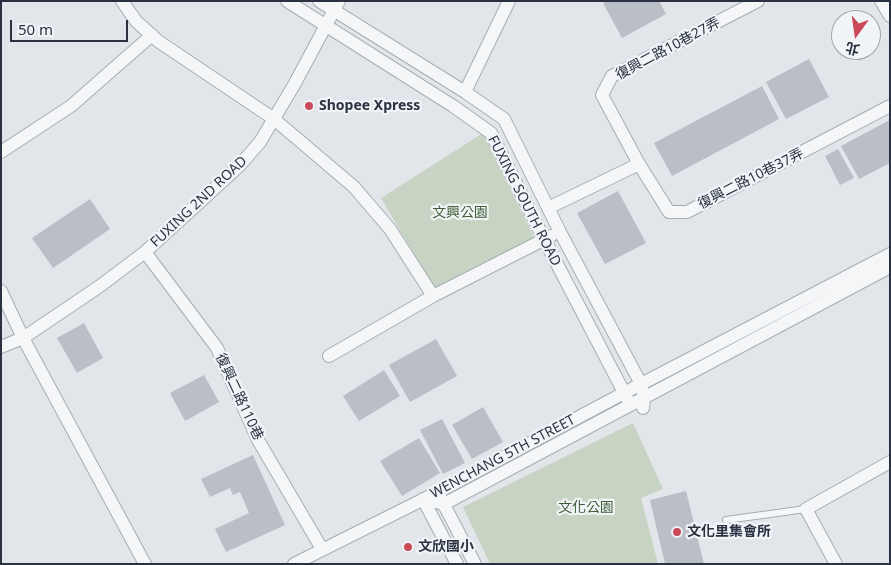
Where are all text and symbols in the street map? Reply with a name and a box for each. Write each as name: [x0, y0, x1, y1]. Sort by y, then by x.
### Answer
scale bar: [12, 10, 130, 42]
north arrow: [831, 10, 881, 60]
street label: 復興二路10巷27弄: [613, 14, 723, 84]
text: 50 m: [18, 19, 53, 39]
text: 北: [843, 38, 862, 60]
place label: Shopee Xpress: [319, 98, 420, 114]
marker: Shopee Xpress: [303, 100, 315, 112]
street label: FUXING SOUTH ROAD: [484, 133, 564, 269]
street label: 復興二路10巷37弄: [695, 145, 807, 213]
street label: FUXING 2ND ROAD: [147, 153, 251, 251]
park label: 文興公園: [432, 205, 488, 221]
street label: 復興二路110巷: [212, 351, 266, 443]
street label: WENCHANG 5TH STREET: [428, 412, 578, 502]
park label: 文化公園: [558, 500, 614, 516]
place label: 文化里集會所: [687, 524, 771, 540]
marker: 文化里集會所: [671, 526, 683, 538]
place label: 文欣國小: [418, 539, 474, 555]
marker: 文欣國小: [402, 541, 414, 553]

